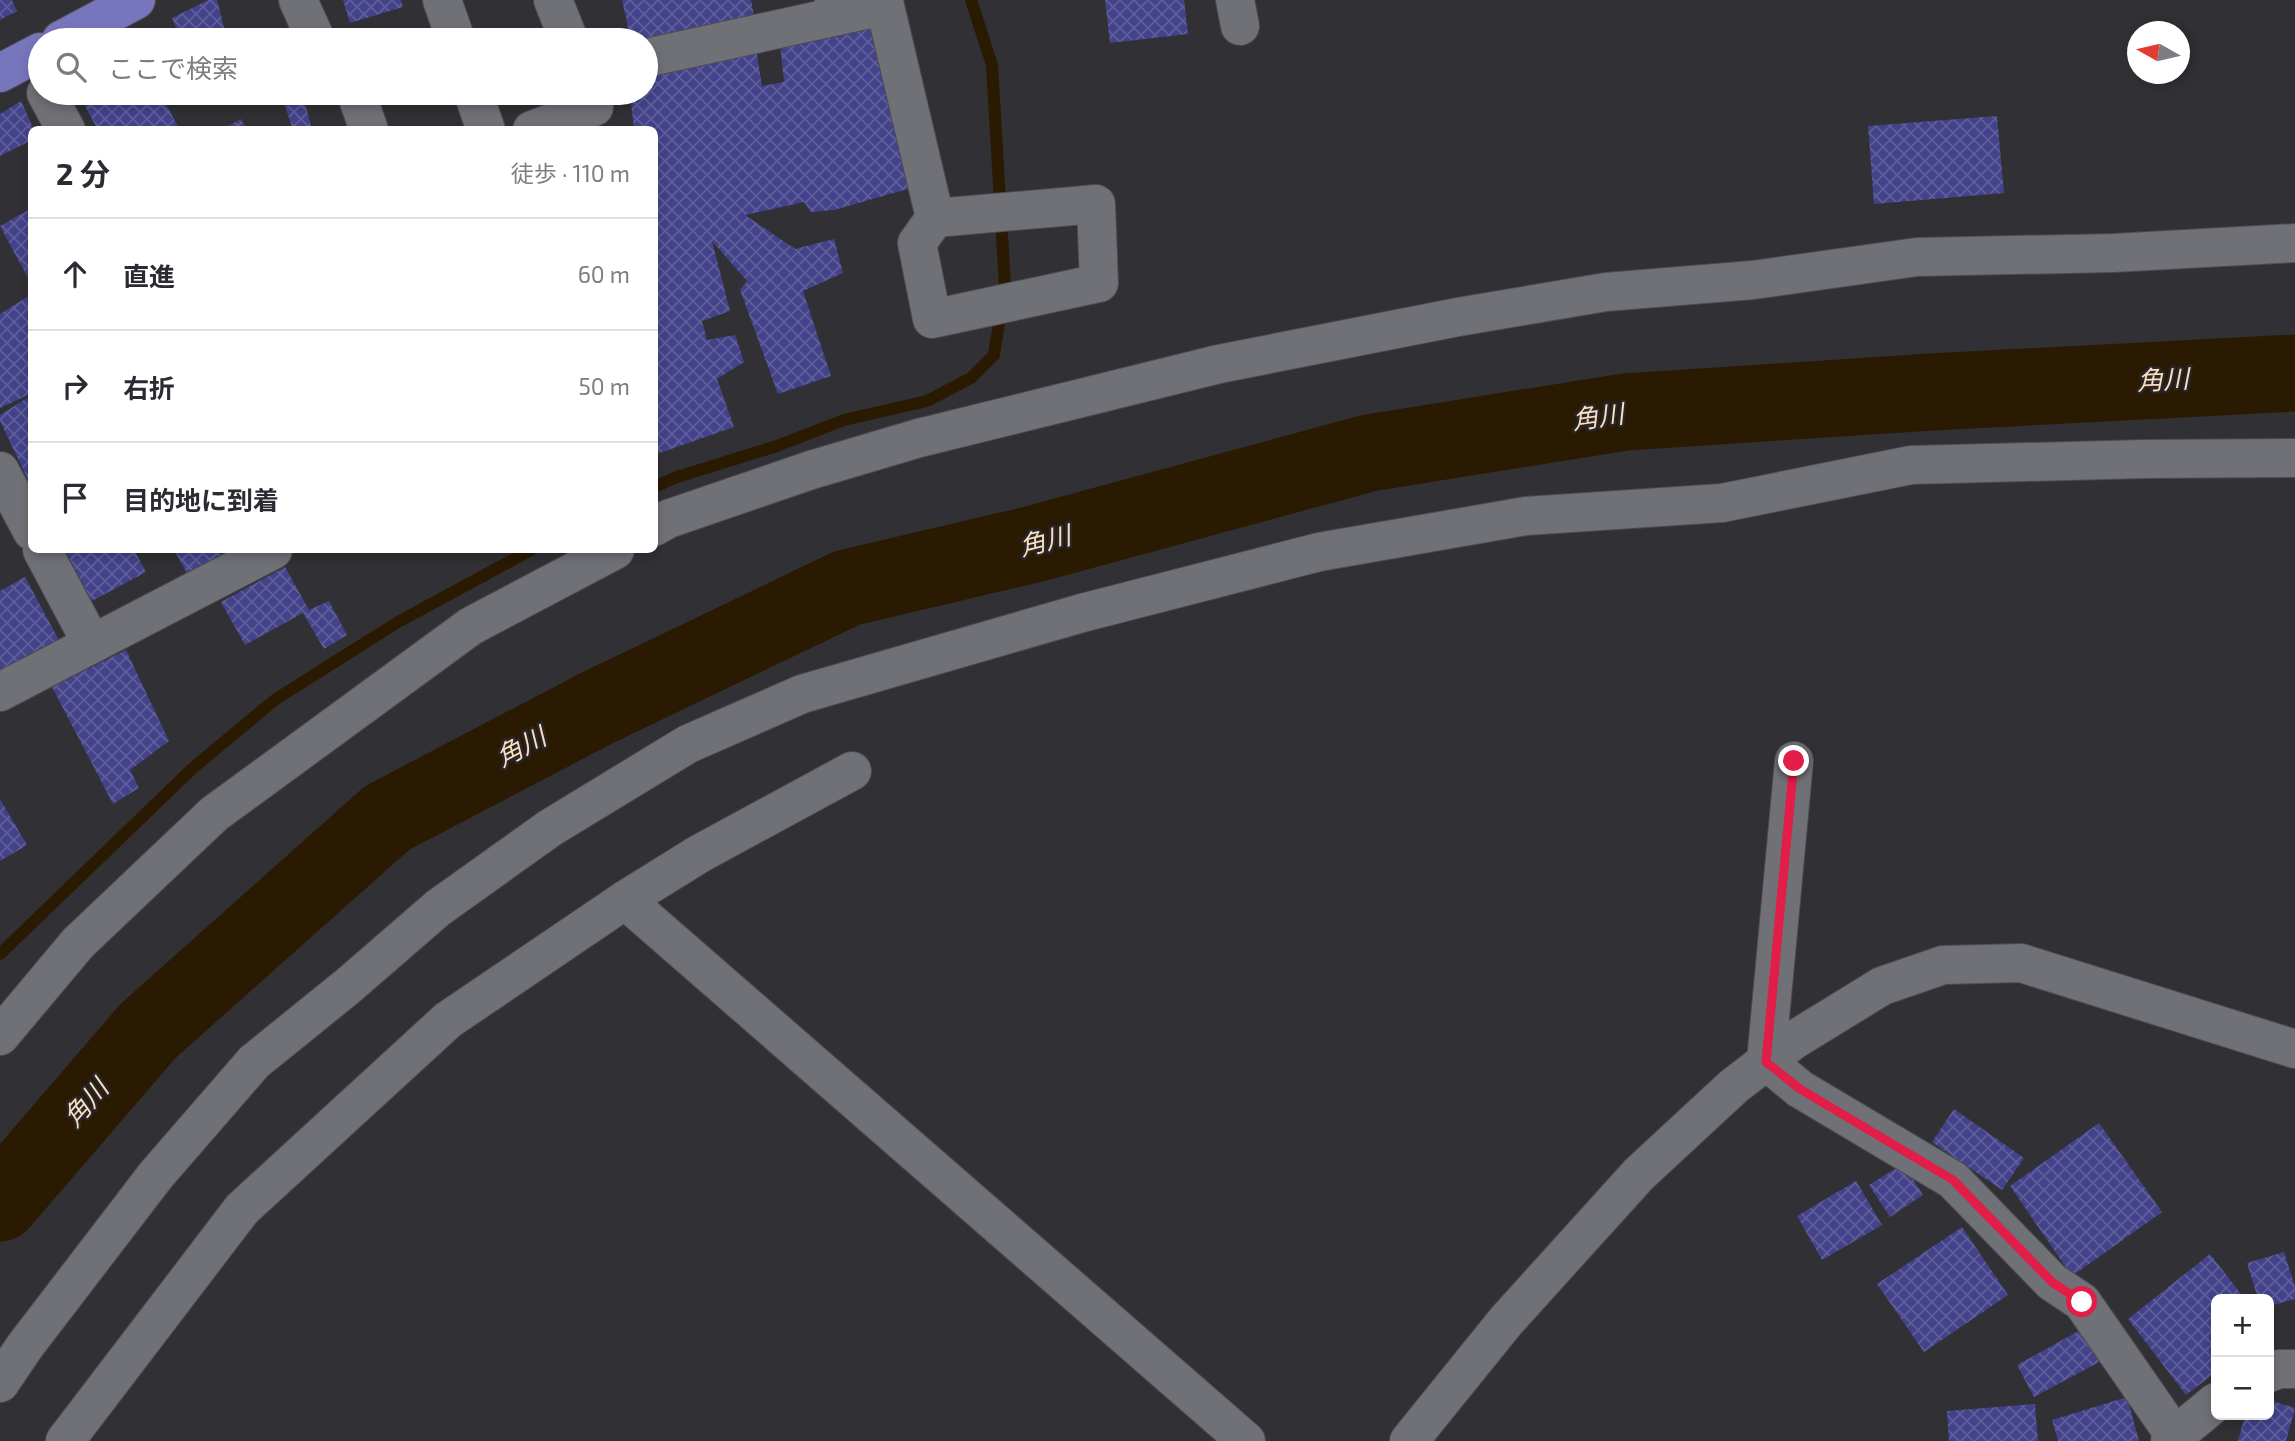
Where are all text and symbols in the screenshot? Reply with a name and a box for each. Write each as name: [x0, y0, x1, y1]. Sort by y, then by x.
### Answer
north arrow: [2127, 21, 2190, 84]
search box: [28, 28, 658, 105]
icon: search: [52, 48, 90, 86]
text: ここで検索: [108, 52, 238, 83]
text: 2 分: [56, 155, 110, 191]
text: 徒歩 · 110 m: [511, 159, 630, 187]
icon: ahead: [56, 255, 94, 293]
text: 直進: [123, 260, 175, 291]
text: 60 m: [578, 260, 630, 288]
water label: 角川: [2136, 362, 2193, 395]
icon: right: [56, 367, 94, 405]
text: 右折: [123, 372, 175, 403]
text: 50 m: [579, 372, 630, 400]
water label: 角川: [1570, 396, 1629, 434]
icon: arrive: [56, 479, 94, 517]
text: 目的地に到着: [123, 484, 279, 515]
water label: 角川: [1016, 517, 1077, 561]
water label: 角川: [490, 718, 553, 772]
route end: [1778, 745, 1809, 776]
water label: 角川: [56, 1070, 116, 1132]
route start: [2066, 1286, 2097, 1317]
map controls: [2211, 1294, 2274, 1420]
button: +: [2211, 1294, 2274, 1357]
button: −: [2211, 1357, 2274, 1420]

